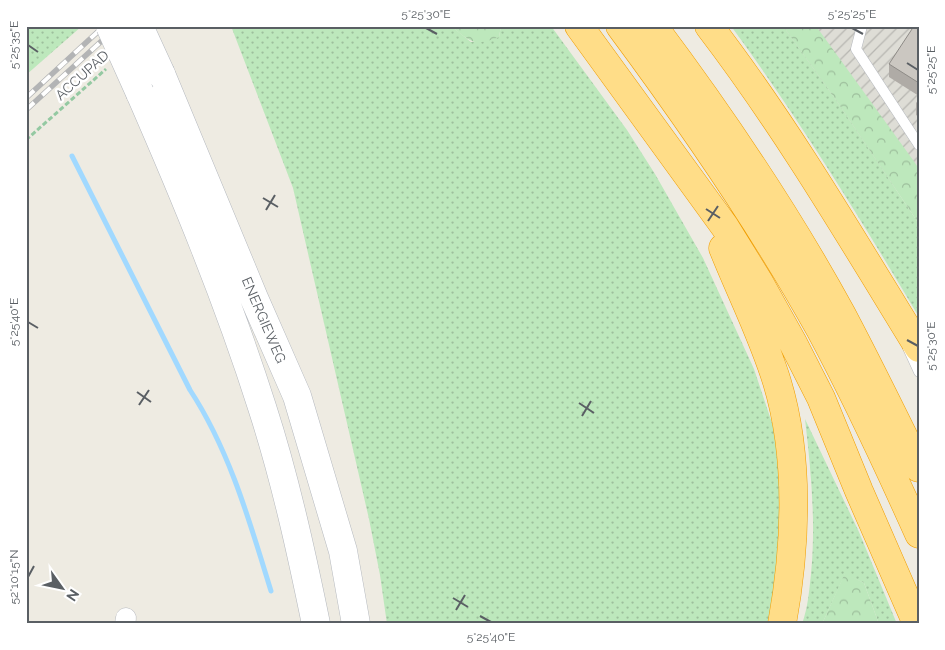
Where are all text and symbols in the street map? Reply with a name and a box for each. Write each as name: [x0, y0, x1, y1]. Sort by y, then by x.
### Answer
text: 5°25'30"E: [401, 7, 451, 21]
text: 5°25'25"E: [828, 7, 876, 21]
text: 5°25'35"E: [7, 21, 21, 69]
text: 5°25'25"E: [924, 46, 938, 94]
street label: ACCUPAD: [52, 47, 112, 103]
street label: ENERGIEWEG: [239, 275, 289, 365]
text: 5°25'40"E: [7, 298, 21, 346]
text: 5°25'30"E: [924, 321, 938, 371]
text: 52°10'15"N: [7, 549, 21, 605]
north arrow: [38, 562, 88, 612]
text: N: [63, 586, 83, 604]
text: 5°25'40"E: [467, 630, 515, 644]

